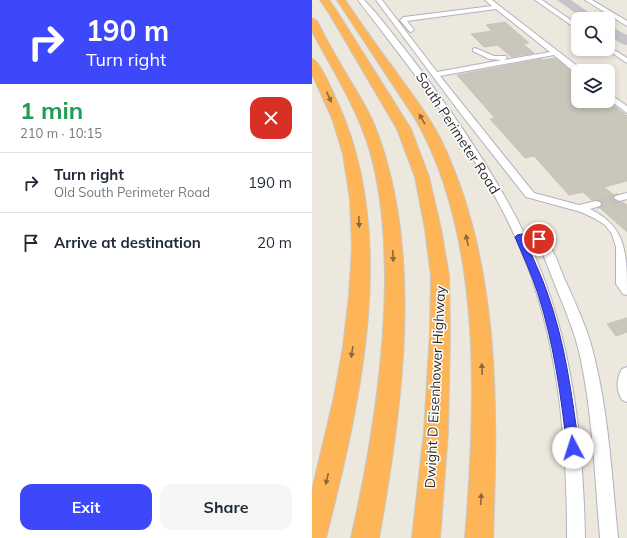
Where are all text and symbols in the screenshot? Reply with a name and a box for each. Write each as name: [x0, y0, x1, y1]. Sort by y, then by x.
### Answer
map controls: [571, 12, 615, 108]
button: search: [571, 12, 615, 56]
text: 190 m: [86, 13, 169, 48]
icon: right: [20, 16, 72, 68]
text: Turn right: [86, 48, 166, 71]
button: layers: [571, 64, 615, 108]
street label: South Perimeter Road: [412, 69, 504, 197]
one-way arrow: [326, 91, 332, 103]
text: 1 min: [20, 95, 83, 125]
button: close: [250, 97, 292, 139]
one-way arrow: [419, 113, 426, 125]
text: 210 m · 10:15: [20, 125, 102, 141]
text: Turn right: [54, 165, 124, 184]
icon: right: [20, 172, 42, 194]
text: 190 m: [248, 173, 292, 192]
text: Old South Perimeter Road: [54, 184, 210, 200]
one-way arrow: [356, 216, 362, 229]
pin: [522, 222, 556, 256]
icon: arrive: [528, 228, 550, 250]
icon: arrive: [20, 232, 42, 254]
text: Arrive at destination: [54, 233, 201, 252]
text: 20 m: [257, 233, 292, 252]
one-way arrow: [463, 234, 469, 246]
one-way arrow: [390, 250, 397, 262]
street label: Dwight D Eisenhower Highway: [421, 285, 449, 489]
one-way arrow: [349, 346, 355, 358]
one-way arrow: [479, 362, 485, 375]
position arrow: [552, 427, 594, 469]
one-way arrow: [323, 473, 329, 486]
button: Exit: [20, 484, 152, 530]
button: Share: [160, 484, 292, 530]
one-way arrow: [478, 492, 484, 505]

